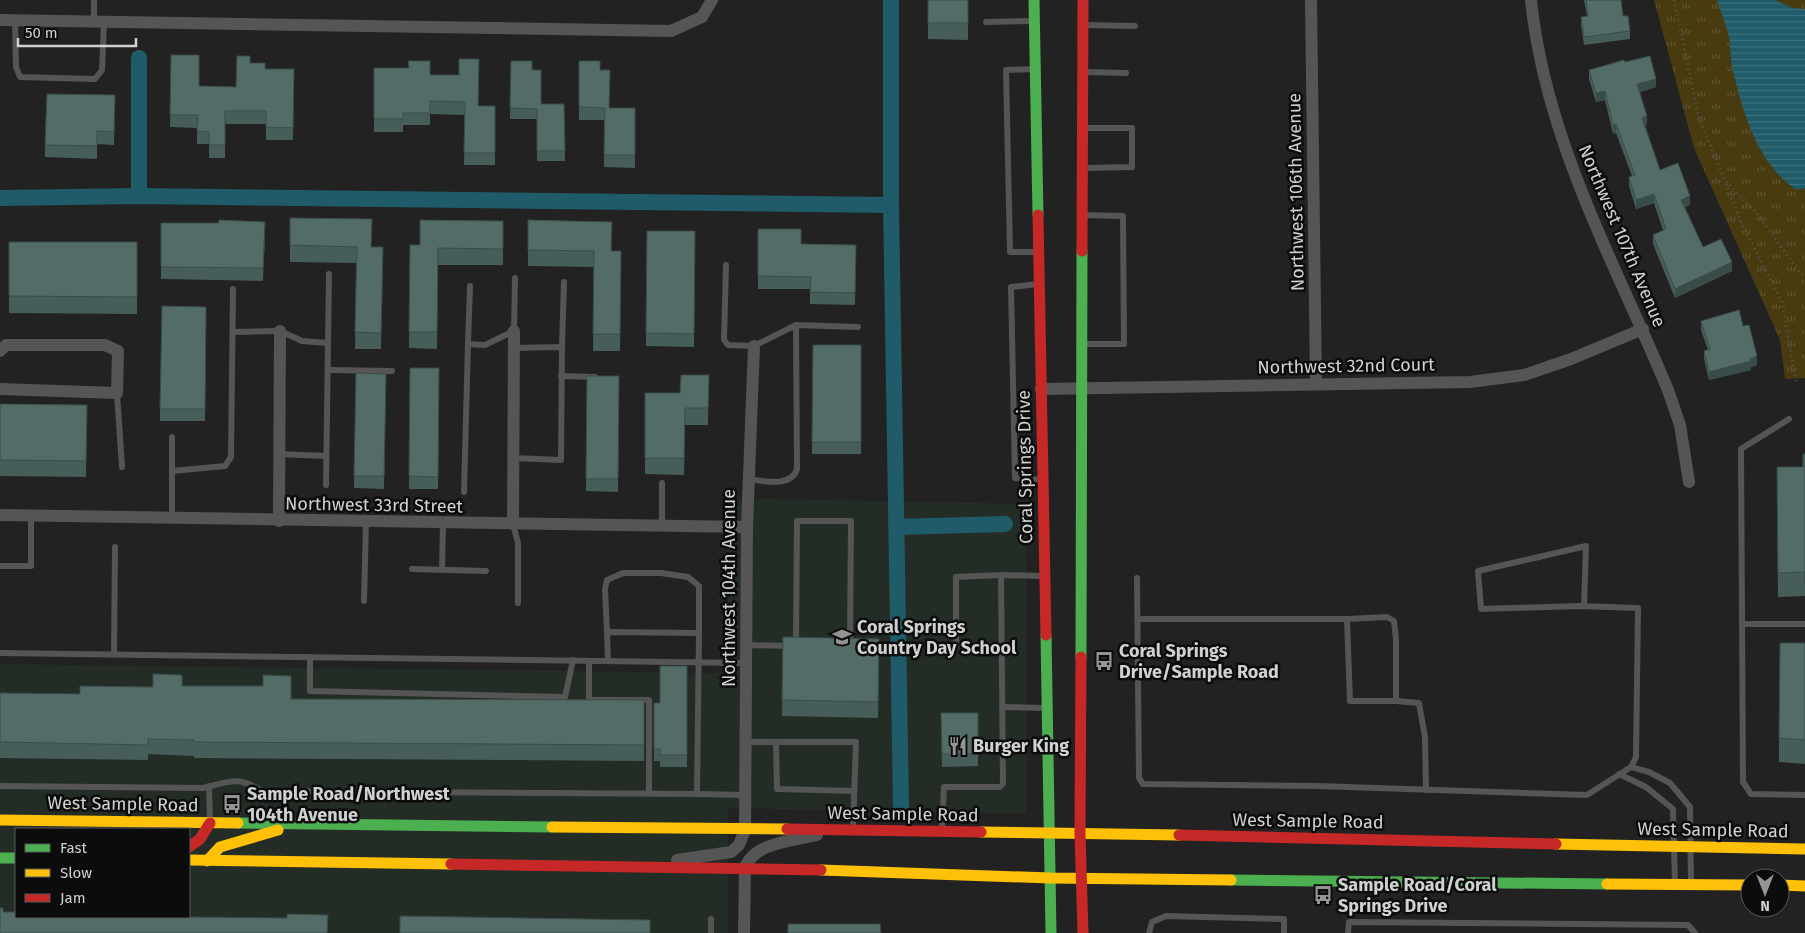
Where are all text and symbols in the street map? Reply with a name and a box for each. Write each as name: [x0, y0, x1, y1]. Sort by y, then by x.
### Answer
scale bar: [18, 15, 135, 47]
text: 50 m: [25, 24, 58, 42]
street label: Northwest 106th Avenue: [1283, 93, 1309, 291]
street label: Northwest 107th Avenue: [1574, 141, 1670, 331]
street label: Northwest 32nd Court: [1257, 353, 1435, 379]
street label: Coral Springs Drive: [1013, 390, 1037, 544]
street label: Northwest 104th Avenue: [718, 489, 740, 687]
street label: Northwest 33rd Street: [285, 492, 464, 518]
place label: Coral Springs Country Day School: [857, 616, 1017, 659]
school or university icon: Coral Springs Country Day School: [831, 626, 853, 648]
place label: Coral Springs Drive/Sample Road: [1119, 640, 1279, 683]
bus stop icon: Coral Springs Drive/Sample Road: [1093, 650, 1115, 672]
restaurant icon: Burger King: [947, 735, 969, 757]
place label: Burger King: [973, 735, 1069, 757]
place label: Sample Road/Northwest 104th Avenue: [247, 783, 451, 826]
street label: West Sample Road: [47, 792, 199, 816]
bus stop icon: Sample Road/Northwest 104th Avenue: [221, 793, 243, 815]
street label: West Sample Road: [827, 802, 979, 826]
street label: West Sample Road: [1232, 809, 1384, 833]
street label: West Sample Road: [1637, 818, 1789, 842]
legend: [15, 828, 190, 918]
text: Fast: [60, 839, 87, 857]
text: Slow: [60, 864, 92, 882]
north arrow: [1740, 868, 1790, 918]
place label: Sample Road/Coral Springs Drive: [1338, 874, 1497, 917]
bus stop icon: Sample Road/Coral Springs Drive: [1312, 884, 1334, 906]
text: Jam: [60, 889, 86, 907]
text: N: [1760, 897, 1770, 914]

